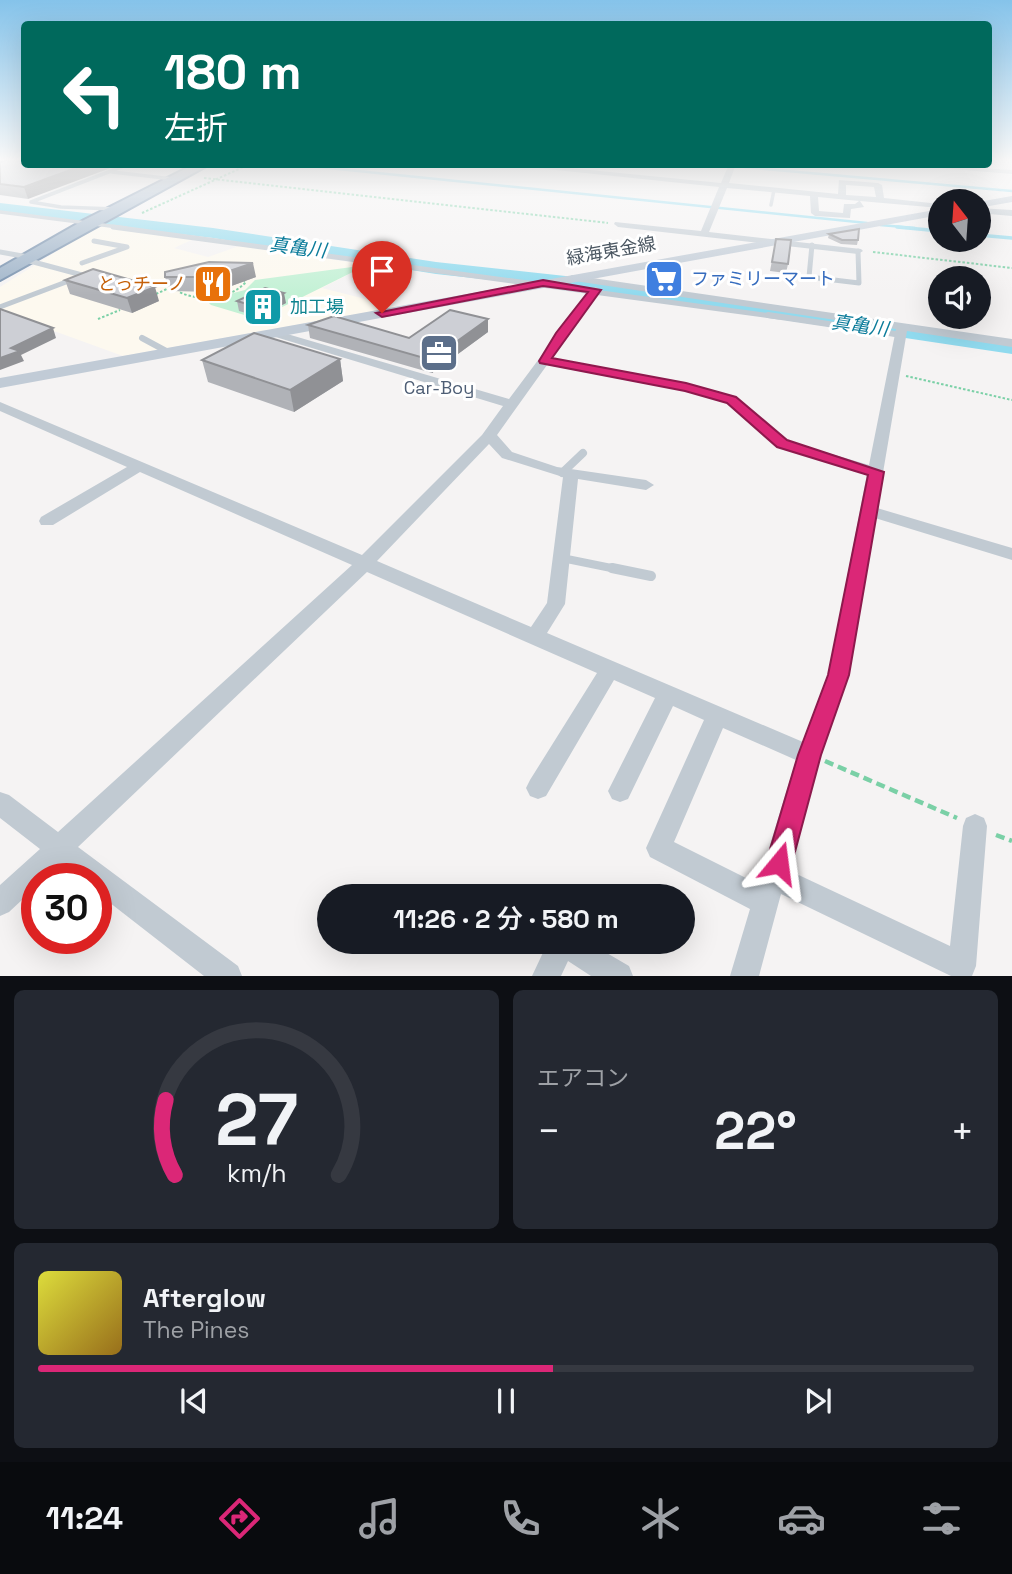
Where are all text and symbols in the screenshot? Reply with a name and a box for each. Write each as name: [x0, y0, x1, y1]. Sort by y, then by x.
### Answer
text: 180 m: [164, 41, 302, 103]
icon: left: [49, 49, 140, 140]
text: 左折: [164, 108, 228, 148]
north arrow: [928, 189, 990, 252]
map controls: [928, 189, 991, 329]
street label: 緑海東金線: [565, 231, 657, 270]
water label: 真亀川: [268, 232, 330, 264]
pin: [352, 241, 412, 313]
icon: arrive: [363, 252, 401, 290]
supermarket icon: ファミリーマート: [643, 258, 685, 300]
restaurant icon: とっチーノ: [192, 263, 234, 305]
button: sound: [928, 266, 991, 329]
place label: ファミリーマート: [691, 267, 835, 290]
place label: とっチーノ: [98, 272, 186, 295]
building icon: 加工場: [242, 286, 284, 328]
place label: 加工場: [290, 295, 344, 318]
water label: 真亀川: [830, 309, 892, 342]
office icon: Car-Boy: [418, 332, 460, 374]
place label: Car-Boy: [404, 376, 474, 399]
position arrow: [742, 826, 816, 900]
speed limit sign: 30: [21, 863, 112, 954]
text: 11:26 · 2 分 · 580 m: [393, 902, 619, 936]
text: エアコン: [537, 1063, 629, 1093]
text: 27: [215, 1074, 298, 1167]
text: 22°: [714, 1098, 797, 1164]
text: −: [537, 1107, 561, 1155]
text: +: [950, 1107, 974, 1155]
text: km/h: [227, 1157, 286, 1189]
text: Afterglow: [143, 1281, 266, 1315]
text: The Pines: [143, 1315, 249, 1345]
icon: previous: [175, 1382, 213, 1420]
icon: pause: [487, 1382, 525, 1420]
icon: next: [799, 1382, 837, 1420]
icon: directions: [215, 1494, 264, 1543]
icon: music: [355, 1494, 404, 1543]
icon: phone: [496, 1494, 545, 1543]
icon: climate: [636, 1494, 685, 1543]
icon: car: [777, 1494, 826, 1543]
icon: filters: [917, 1494, 966, 1543]
text: 11:24: [46, 1498, 123, 1538]

